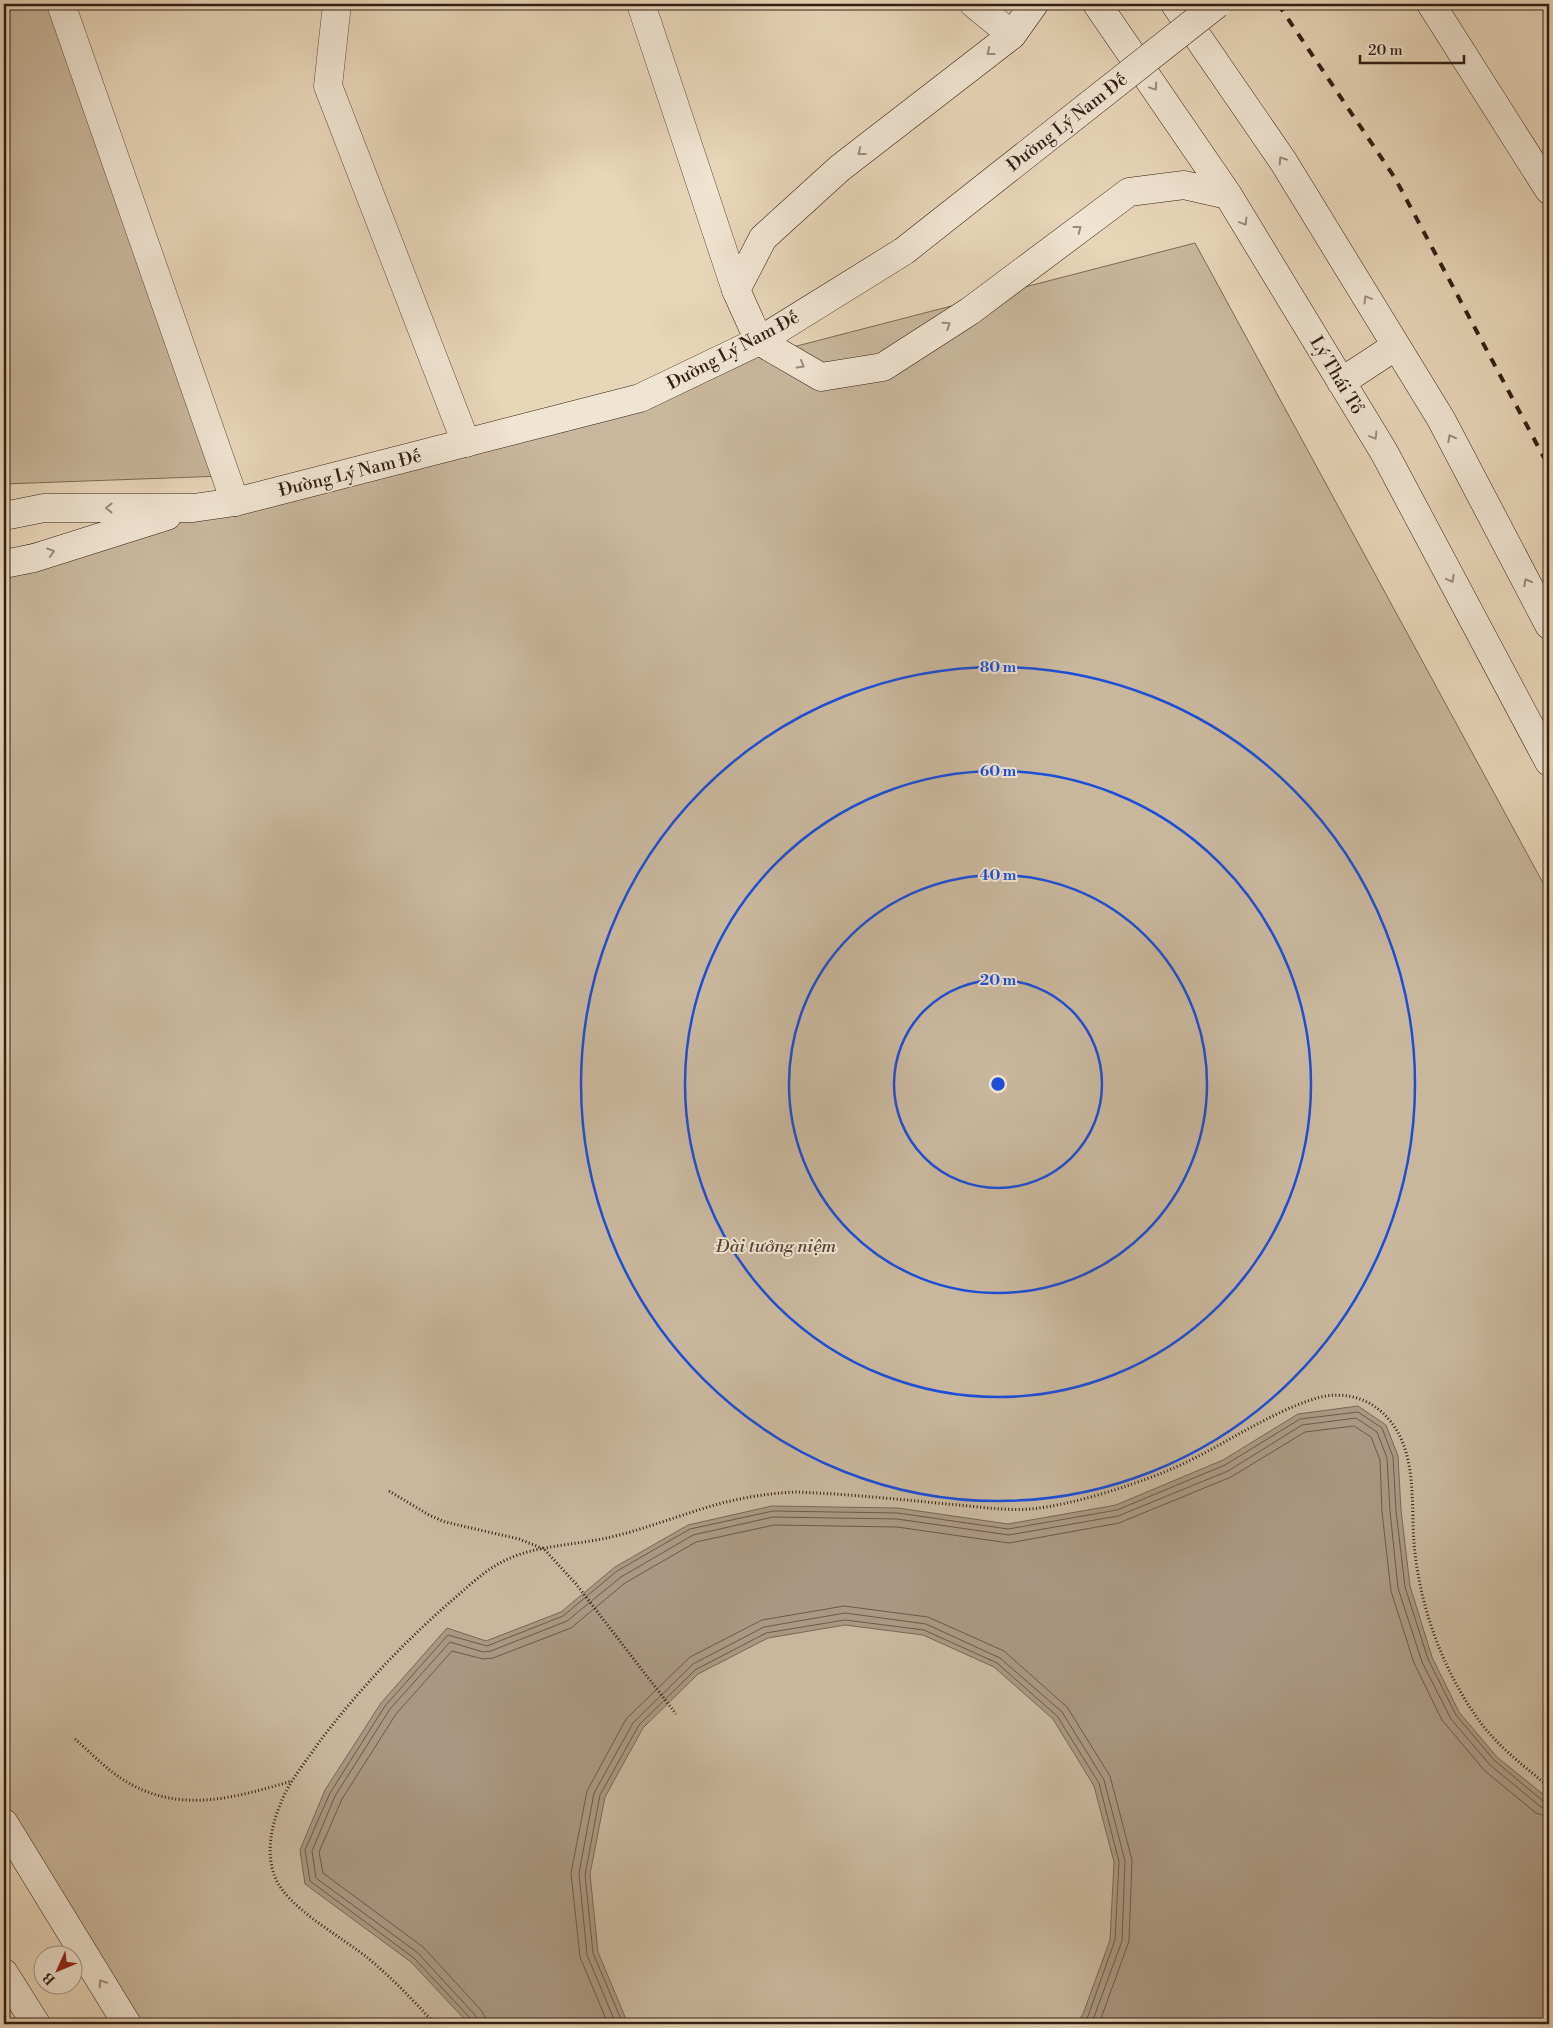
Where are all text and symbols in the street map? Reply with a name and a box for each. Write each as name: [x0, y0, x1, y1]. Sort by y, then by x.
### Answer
scale bar: [1360, 32, 1464, 64]
text: 20 m: [1368, 41, 1403, 60]
one-way arrow: [986, 46, 996, 55]
street label: Đường Lý Nam Đế: [1002, 68, 1132, 177]
one-way arrow: [1148, 81, 1157, 91]
one-way arrow: [858, 146, 867, 154]
one-way arrow: [1279, 157, 1289, 166]
one-way arrow: [1238, 217, 1248, 226]
one-way arrow: [1072, 227, 1081, 235]
one-way arrow: [1364, 295, 1374, 304]
street label: Đường Lý Nam Đế: [663, 306, 803, 395]
one-way arrow: [942, 322, 951, 332]
street label: Lý Thái Tổ: [1304, 332, 1369, 418]
one-way arrow: [796, 359, 805, 369]
one-way arrow: [1368, 430, 1377, 439]
one-way arrow: [1447, 434, 1457, 443]
street label: Đường Lý Nam Đế: [276, 445, 424, 502]
one-way arrow: [105, 503, 112, 513]
one-way arrow: [46, 548, 55, 558]
one-way arrow: [1445, 574, 1455, 583]
one-way arrow: [1523, 578, 1533, 587]
text: 80 m: [980, 658, 1017, 677]
text: 60 m: [980, 762, 1017, 781]
text: 40 m: [979, 866, 1017, 885]
text: 20 m: [980, 971, 1017, 990]
centre of rings: [989, 1075, 1007, 1093]
park label: Đài tưởng niệm: [715, 1235, 837, 1258]
north arrow: [32, 1946, 82, 1996]
text: B: [39, 1968, 59, 1988]
one-way arrow: [99, 1979, 108, 1988]

